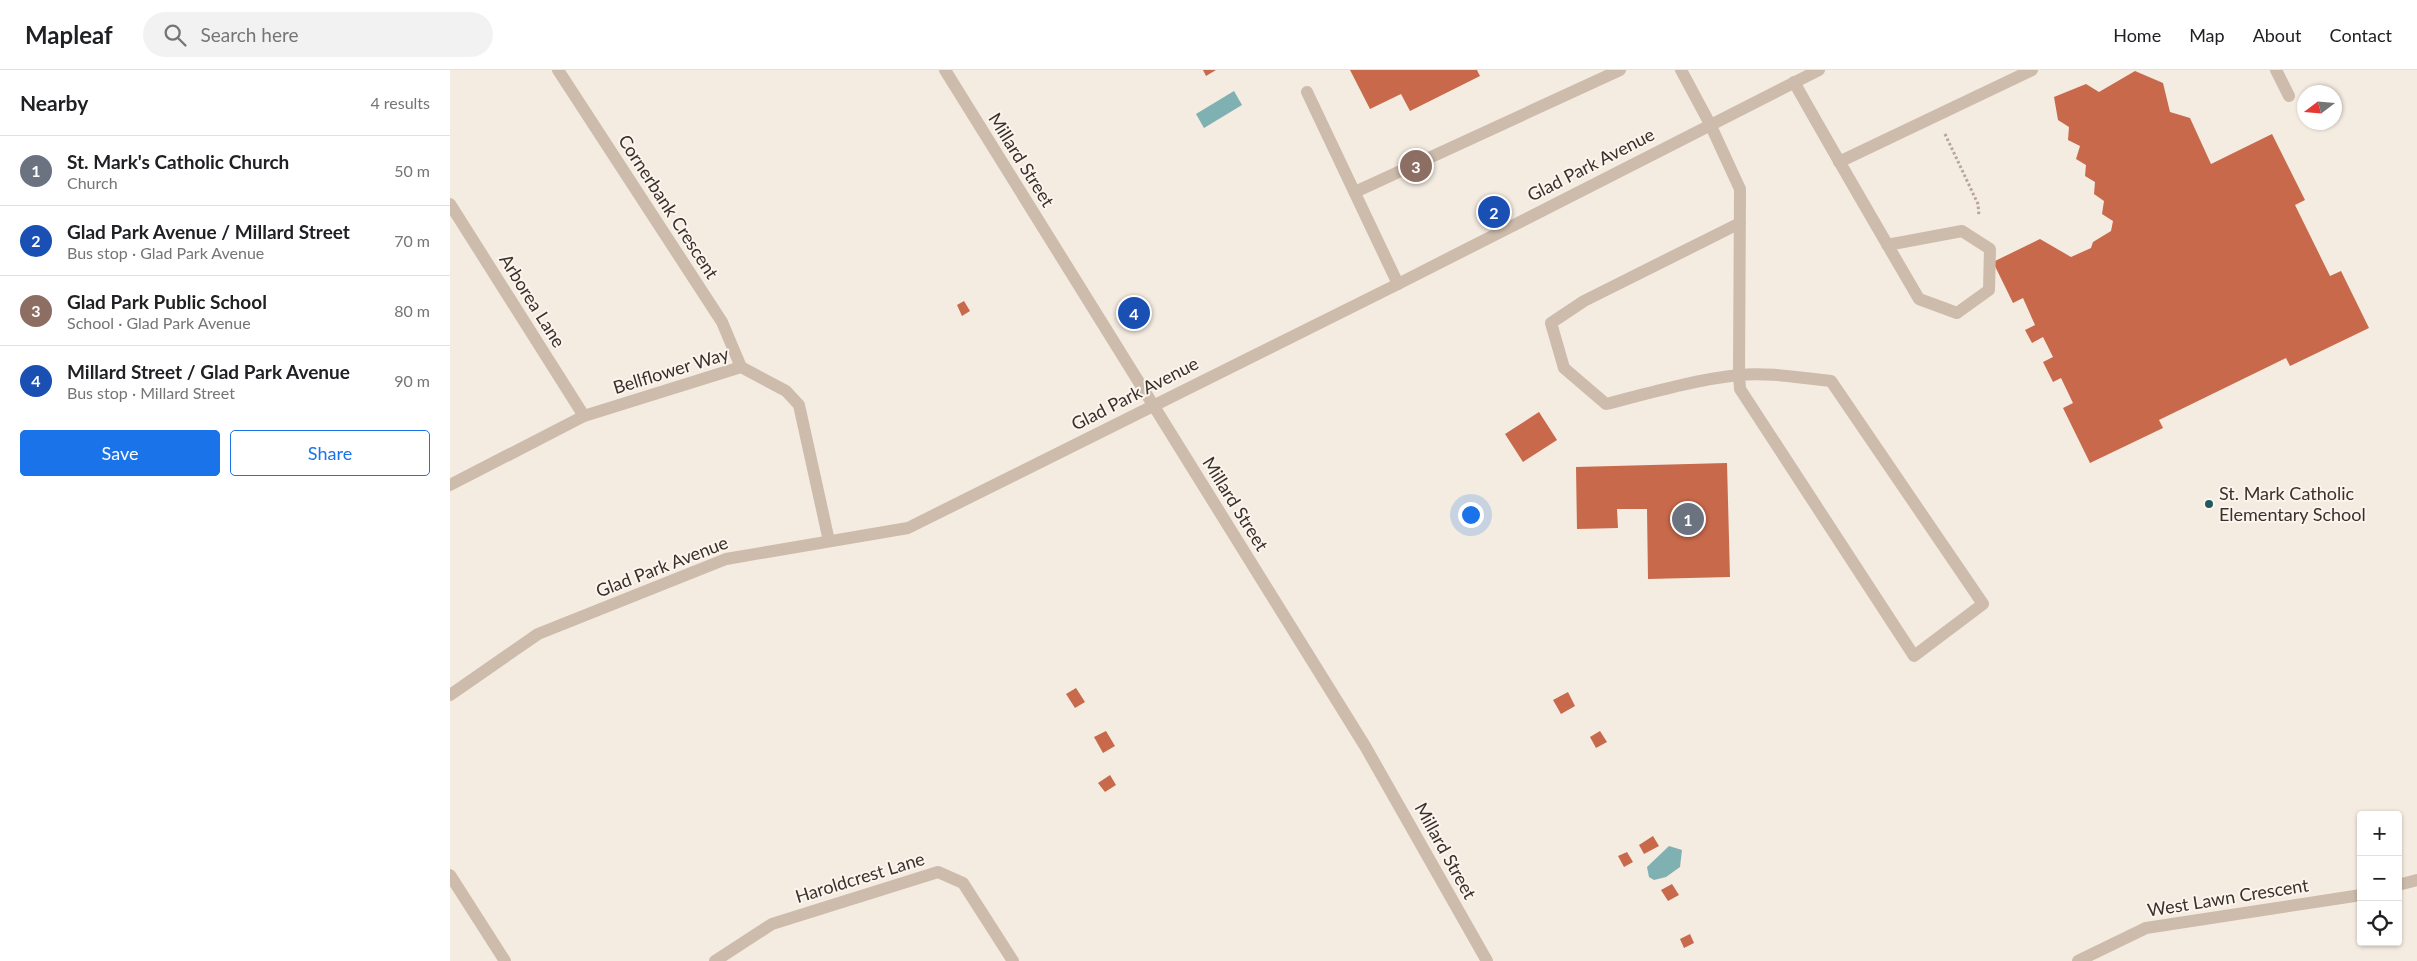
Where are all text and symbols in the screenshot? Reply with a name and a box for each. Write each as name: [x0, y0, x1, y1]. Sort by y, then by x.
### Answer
search box: [143, 12, 493, 57]
text: Mapleaf: [25, 20, 113, 49]
icon: search: [161, 21, 189, 49]
text: Search here: [201, 23, 299, 46]
text: Home: [2113, 24, 2161, 46]
text: Map: [2189, 24, 2225, 46]
text: About: [2253, 24, 2302, 46]
text: Contact: [2330, 24, 2392, 46]
north arrow: [2297, 85, 2342, 130]
text: Nearby: [20, 90, 88, 115]
text: 4 results: [370, 93, 430, 112]
street label: Millard Street: [984, 108, 1060, 211]
street label: Glad Park Avenue: [1523, 123, 1658, 206]
street label: Cornerbank Crescent: [614, 130, 724, 283]
pin: 3: [1400, 147, 1432, 185]
text: St. Mark's Catholic Church: [67, 150, 289, 173]
text: 1: [31, 161, 41, 180]
text: 50 m: [394, 161, 430, 180]
text: Church: [67, 173, 118, 192]
pin: 2: [1478, 193, 1510, 231]
text: Glad Park Avenue / Millard Street: [67, 220, 350, 243]
text: 2: [31, 231, 41, 250]
text: 70 m: [394, 231, 430, 250]
text: Bus stop · Glad Park Avenue: [67, 243, 264, 262]
street label: Arborea Lane: [495, 250, 570, 351]
text: Glad Park Public School: [67, 290, 267, 313]
pin: 4: [1118, 294, 1150, 332]
text: 3: [31, 301, 41, 320]
text: 80 m: [394, 301, 430, 320]
text: School · Glad Park Avenue: [67, 313, 251, 332]
street label: Bellflower Way: [610, 342, 732, 398]
street label: Glad Park Avenue: [1067, 352, 1202, 435]
text: Millard Street / Glad Park Avenue: [67, 360, 350, 383]
text: 4: [31, 371, 41, 390]
text: 90 m: [394, 371, 430, 390]
text: Bus stop · Millard Street: [67, 383, 235, 402]
button: Save: [20, 430, 220, 476]
button: Share: [230, 430, 430, 476]
street label: Millard Street: [1198, 452, 1274, 555]
place label: St. Mark Catholic Elementary School: [2219, 482, 2366, 525]
marker: St. Mark Catholic Elementary School: [2203, 498, 2215, 510]
pin: 1: [1672, 500, 1704, 538]
your location: [1458, 502, 1484, 528]
street label: Glad Park Avenue: [592, 531, 731, 601]
street label: Millard Street: [1410, 799, 1482, 903]
map controls: [2357, 811, 2402, 946]
button: +: [2357, 811, 2402, 856]
street label: Haroldcrest Lane: [792, 847, 927, 907]
button: −: [2357, 856, 2402, 901]
street label: West Lawn Crescent: [2146, 873, 2310, 921]
button: locate: [2357, 901, 2402, 946]

